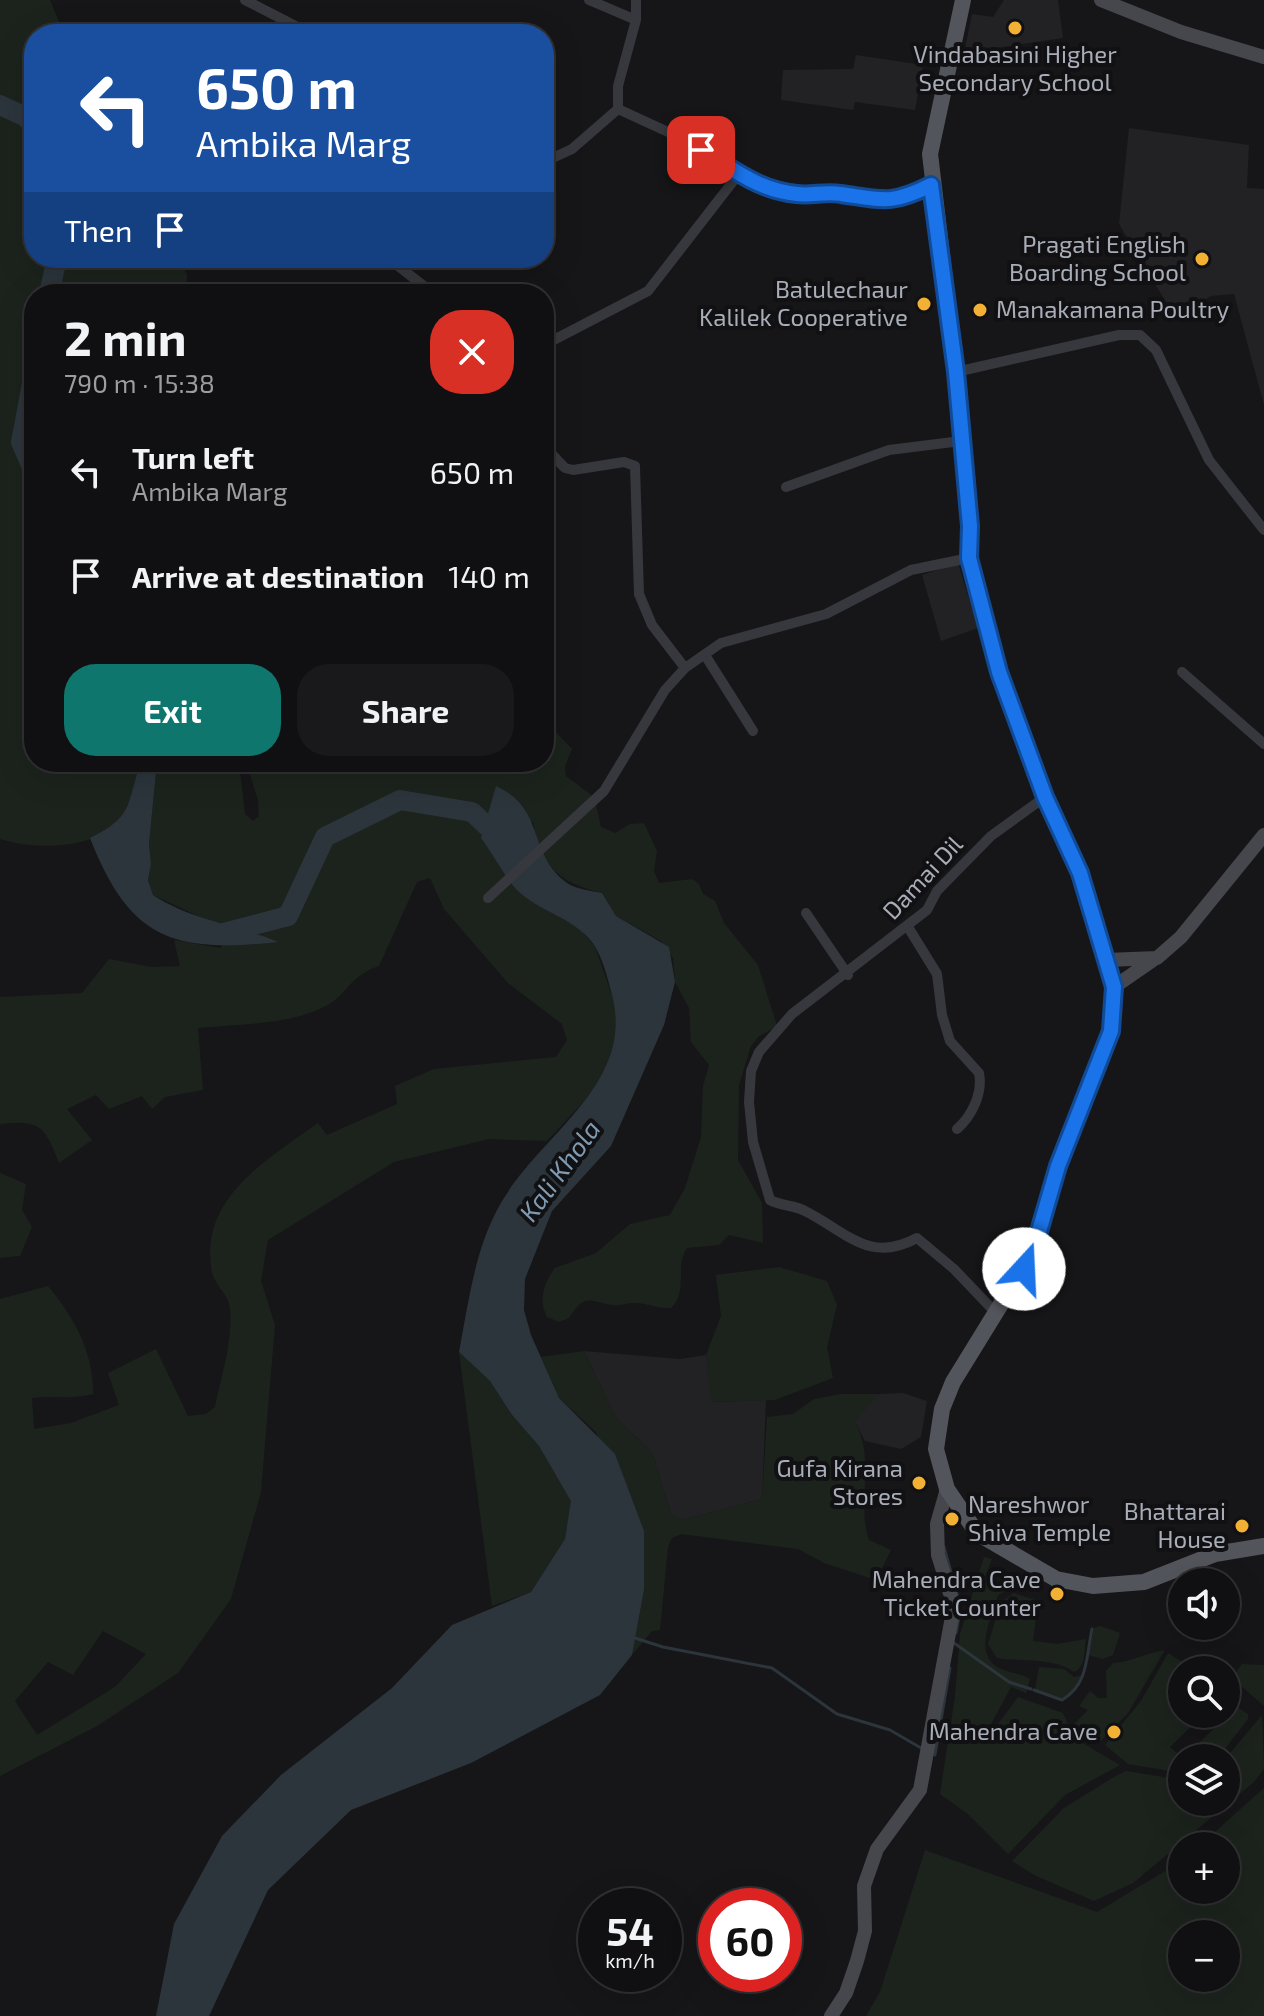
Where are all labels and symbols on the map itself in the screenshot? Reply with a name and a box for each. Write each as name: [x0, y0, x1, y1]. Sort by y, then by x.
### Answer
marker: Vindabasini Higher Secondary School: [1006, 19, 1024, 37]
place label: Vindabasini Higher Secondary School: [913, 39, 1117, 96]
pin: [667, 116, 735, 184]
place label: Pragati English Boarding School: [1009, 229, 1186, 286]
marker: Pragati English Boarding School: [1193, 250, 1211, 268]
place label: Batulechaur Kalilek Cooperative: [699, 274, 908, 331]
place label: Manakamana Poultry: [996, 294, 1229, 323]
marker: Batulechaur Kalilek Cooperative: [915, 295, 933, 313]
marker: Manakamana Poultry: [971, 301, 989, 319]
street label: Damai Dil: [876, 829, 968, 925]
water label: Kali Khola: [512, 1114, 606, 1227]
position arrow: [982, 1227, 1066, 1311]
place label: Gufa Kirana Stores: [777, 1453, 903, 1510]
marker: Gufa Kirana Stores: [910, 1474, 928, 1492]
place label: Nareshwor Shiva Temple: [968, 1489, 1111, 1546]
place label: Bhattarai House: [1124, 1496, 1226, 1553]
marker: Nareshwor Shiva Temple: [943, 1510, 961, 1528]
marker: Bhattarai House: [1233, 1517, 1251, 1535]
place label: Mahendra Cave Ticket Counter: [872, 1564, 1041, 1621]
marker: Mahendra Cave Ticket Counter: [1048, 1585, 1066, 1603]
place label: Mahendra Cave: [929, 1716, 1098, 1745]
marker: Mahendra Cave: [1105, 1723, 1123, 1741]
speed limit sign: 60: [698, 1888, 802, 1992]

